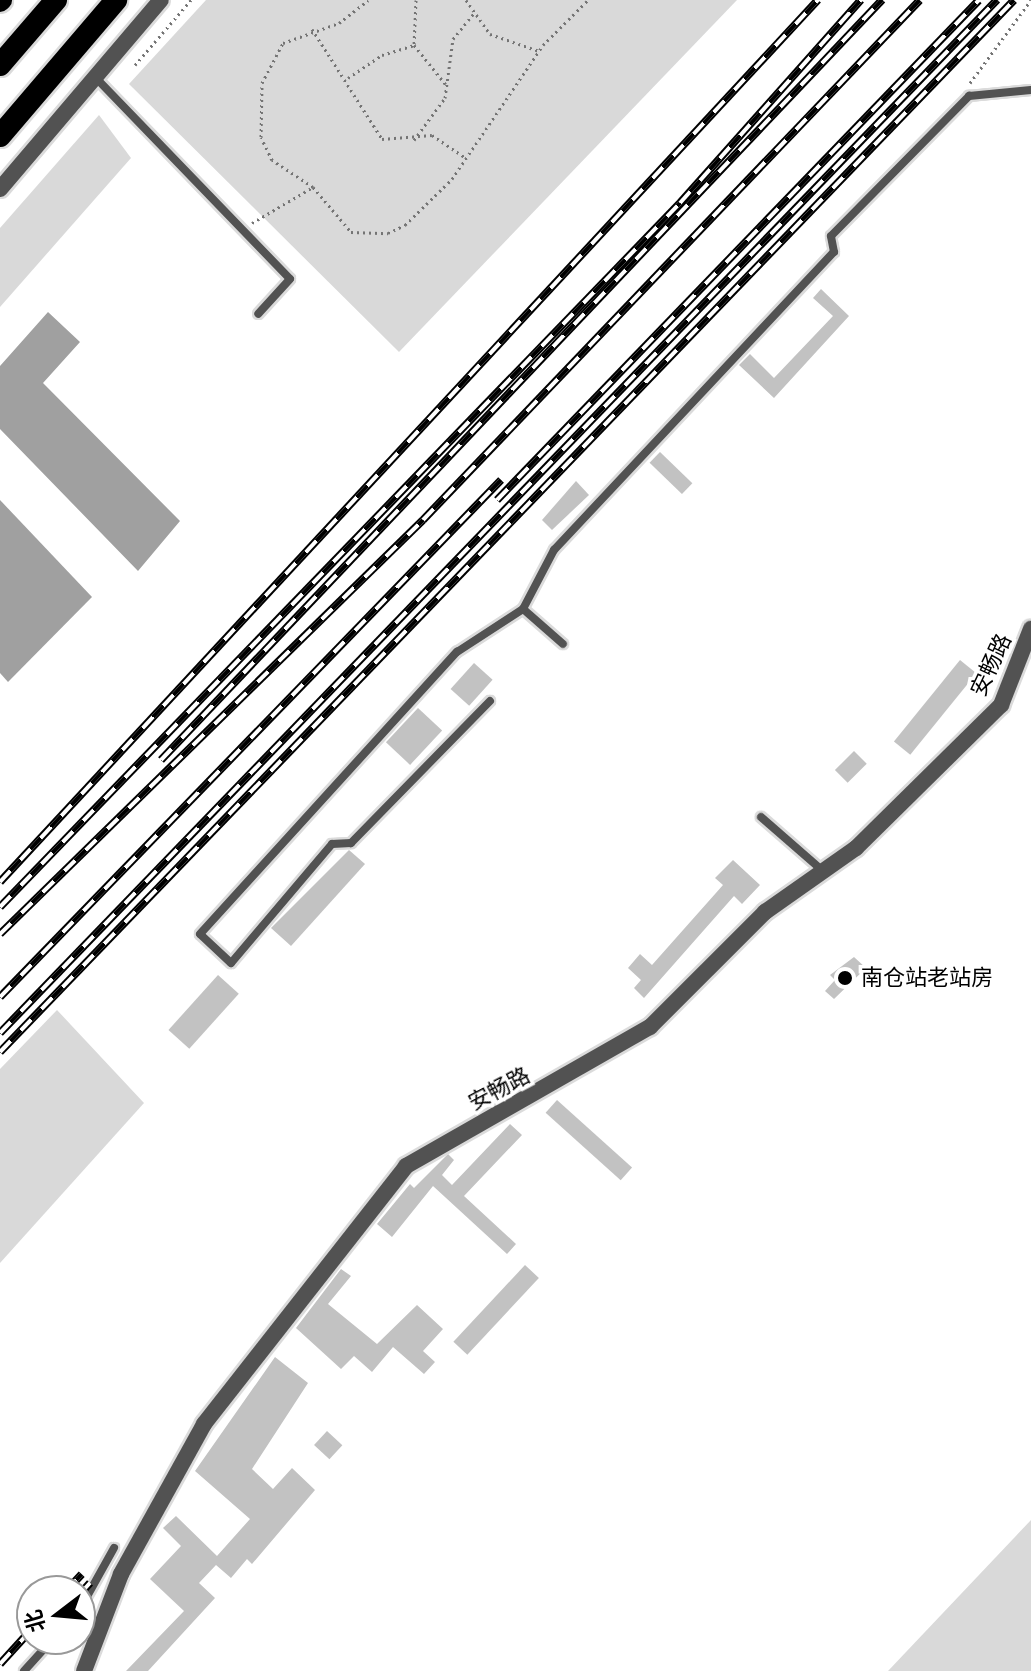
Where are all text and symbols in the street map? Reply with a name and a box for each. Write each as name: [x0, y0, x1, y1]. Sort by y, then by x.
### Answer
street label: 安畅路: [965, 630, 1017, 700]
place label: 南仓站老站房: [861, 965, 993, 991]
marker: 南仓站老站房: [836, 969, 854, 987]
street label: 安畅路: [464, 1062, 534, 1116]
north arrow: [16, 1575, 96, 1655]
text: 北: [19, 1607, 50, 1635]

